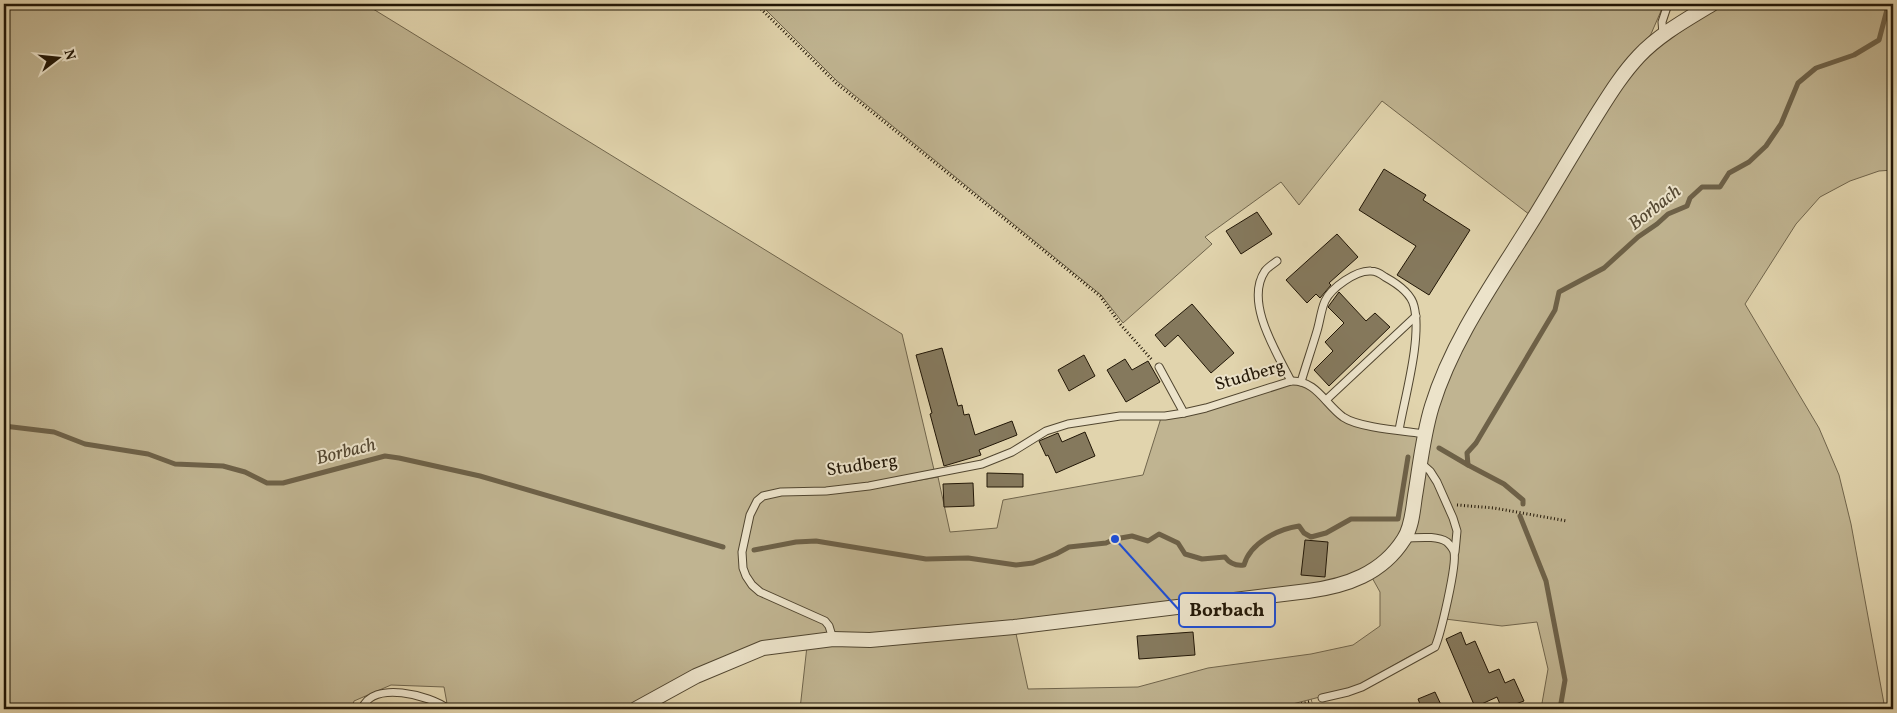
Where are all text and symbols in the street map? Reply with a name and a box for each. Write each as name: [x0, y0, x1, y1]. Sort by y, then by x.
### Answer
north arrow: [32, 32, 82, 82]
text: N: [59, 47, 80, 62]
water label: Borbach: [1623, 179, 1687, 237]
street label: Studberg: [1212, 354, 1288, 398]
water label: Borbach: [313, 432, 379, 472]
street label: Studberg: [825, 449, 899, 483]
callout: Borbach: [1179, 593, 1275, 627]
text: Borbach: [1189, 598, 1265, 624]

